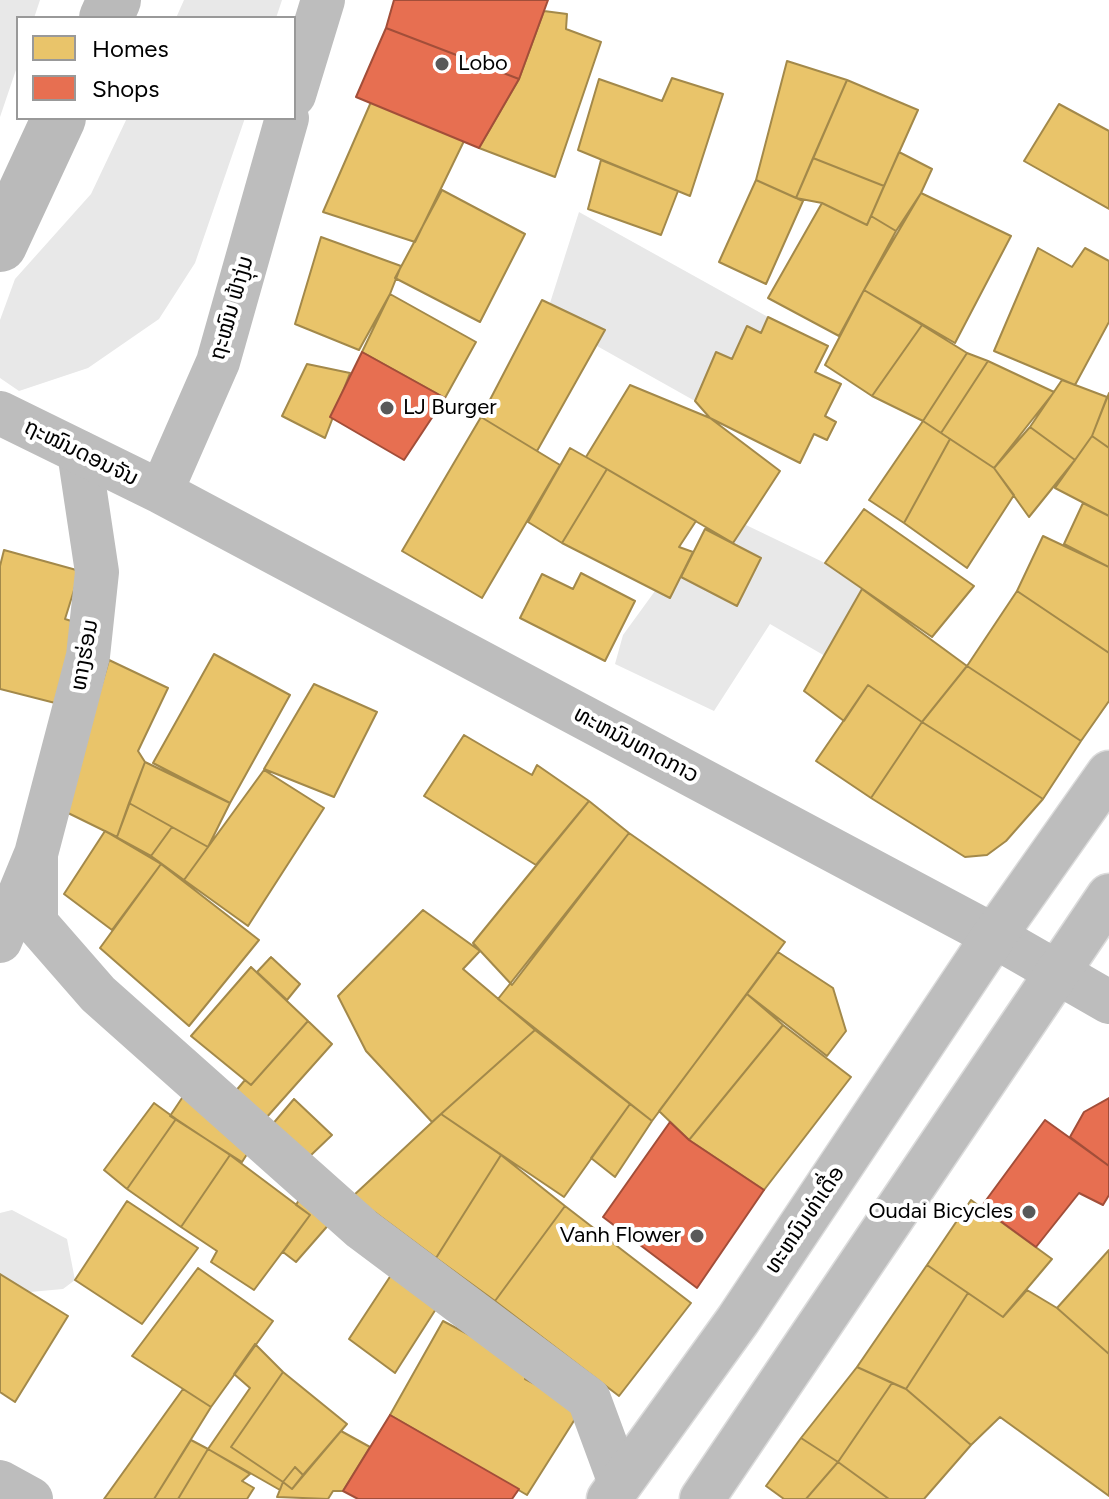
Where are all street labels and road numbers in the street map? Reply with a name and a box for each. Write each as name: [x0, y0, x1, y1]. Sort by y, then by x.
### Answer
street label: ຖະໝົນ ຟ້າງຸ່ມ: [205, 253, 259, 363]
street label: ຖະໝົນດອນຈັນ: [19, 414, 143, 492]
street label: ທາງຮ່ອມ: [66, 617, 104, 693]
street label: ທະຫນົນທາດກາວ: [569, 701, 703, 789]
street label: ທະຫນົນທ່າເດື່ອ: [759, 1161, 851, 1279]

